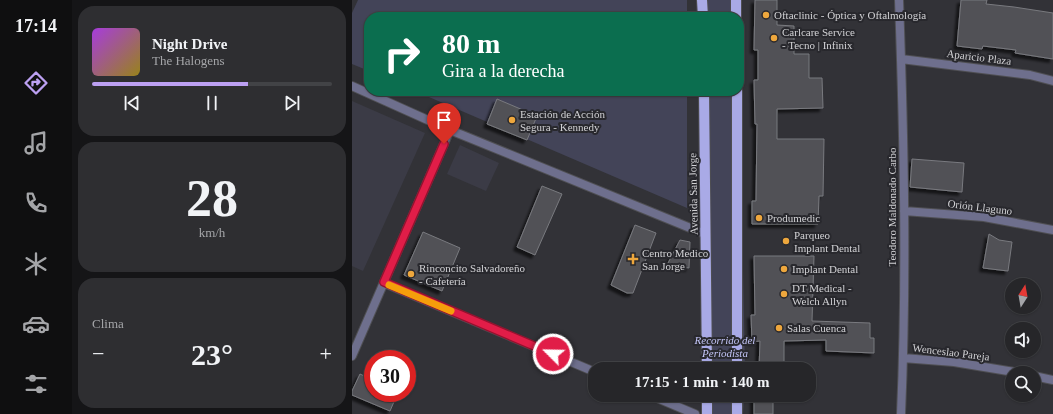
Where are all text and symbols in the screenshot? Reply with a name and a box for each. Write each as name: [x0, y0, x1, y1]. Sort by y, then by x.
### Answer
place label: Oftaclinic - Óptica y Oftalmología: [774, 9, 926, 21]
marker: Oftaclinic - Óptica y Oftalmología: [761, 10, 771, 20]
text: 17:14: [15, 16, 57, 36]
place label: Carlcare Service - Tecno | Infinix: [782, 26, 855, 51]
icon: right: [376, 28, 428, 80]
text: 80 m: [442, 28, 500, 59]
marker: Carlcare Service - Tecno | Infinix: [769, 33, 779, 43]
text: Night Drive: [152, 36, 227, 52]
street label: Aparicio Plaza: [946, 47, 1012, 67]
text: The Halogens: [152, 53, 225, 68]
text: Gira a la derecha: [442, 61, 564, 81]
icon: directions: [22, 69, 50, 97]
icon: previous: [121, 92, 143, 114]
icon: pause: [201, 92, 223, 114]
icon: next: [281, 92, 303, 114]
pin: [427, 103, 461, 144]
place label: Estación de Acción Segura - Kennedy: [520, 108, 605, 133]
icon: arrive: [433, 109, 455, 131]
marker: Estación de Acción Segura - Kennedy: [507, 115, 517, 125]
icon: music: [22, 129, 50, 157]
street label: Teodoro Maldonado Carbo: [886, 147, 898, 266]
street label: Avenida San Jorge: [686, 153, 700, 235]
text: 28: [186, 170, 238, 227]
icon: phone: [22, 189, 50, 217]
street label: Orión Llaguno: [947, 197, 1014, 217]
place label: Produmedic: [767, 212, 820, 224]
marker: Produmedic: [754, 213, 764, 223]
text: km/h: [199, 225, 225, 240]
place label: Parqueo Implant Dental: [794, 229, 860, 254]
marker: Parqueo Implant Dental: [781, 236, 791, 246]
place label: Centro Medico San Jorge: [642, 247, 709, 272]
icon: climate: [22, 250, 50, 278]
marker: Centro Medico San Jorge: [627, 253, 639, 265]
place label: Rinconcito Salvadoreño - Cafetería: [419, 262, 526, 287]
place label: Implant Dental: [792, 263, 858, 275]
marker: Implant Dental: [779, 264, 789, 274]
marker: Rinconcito Salvadoreño - Cafetería: [406, 269, 416, 279]
north arrow: [1005, 278, 1041, 314]
map controls: [1005, 278, 1041, 402]
place label: DT Medical - Welch Allyn: [792, 282, 852, 307]
marker: DT Medical - Welch Allyn: [779, 289, 789, 299]
icon: car: [22, 310, 50, 338]
text: Clima: [92, 316, 124, 331]
place label: Salas Cuenca: [787, 322, 846, 334]
button: sound: [1005, 322, 1041, 358]
marker: Salas Cuenca: [774, 323, 784, 333]
position arrow: [532, 333, 574, 375]
park label: Recorrido del Periodista: [694, 334, 755, 359]
text: 23°: [191, 338, 233, 371]
text: −: [92, 341, 104, 366]
text: +: [320, 341, 332, 366]
street label: Wenceslao Pareja: [912, 341, 990, 363]
speed limit sign: 30: [364, 350, 416, 402]
button: search: [1005, 366, 1041, 402]
icon: filters: [22, 370, 50, 398]
text: 17:15 · 1 min · 140 m: [635, 374, 770, 390]

